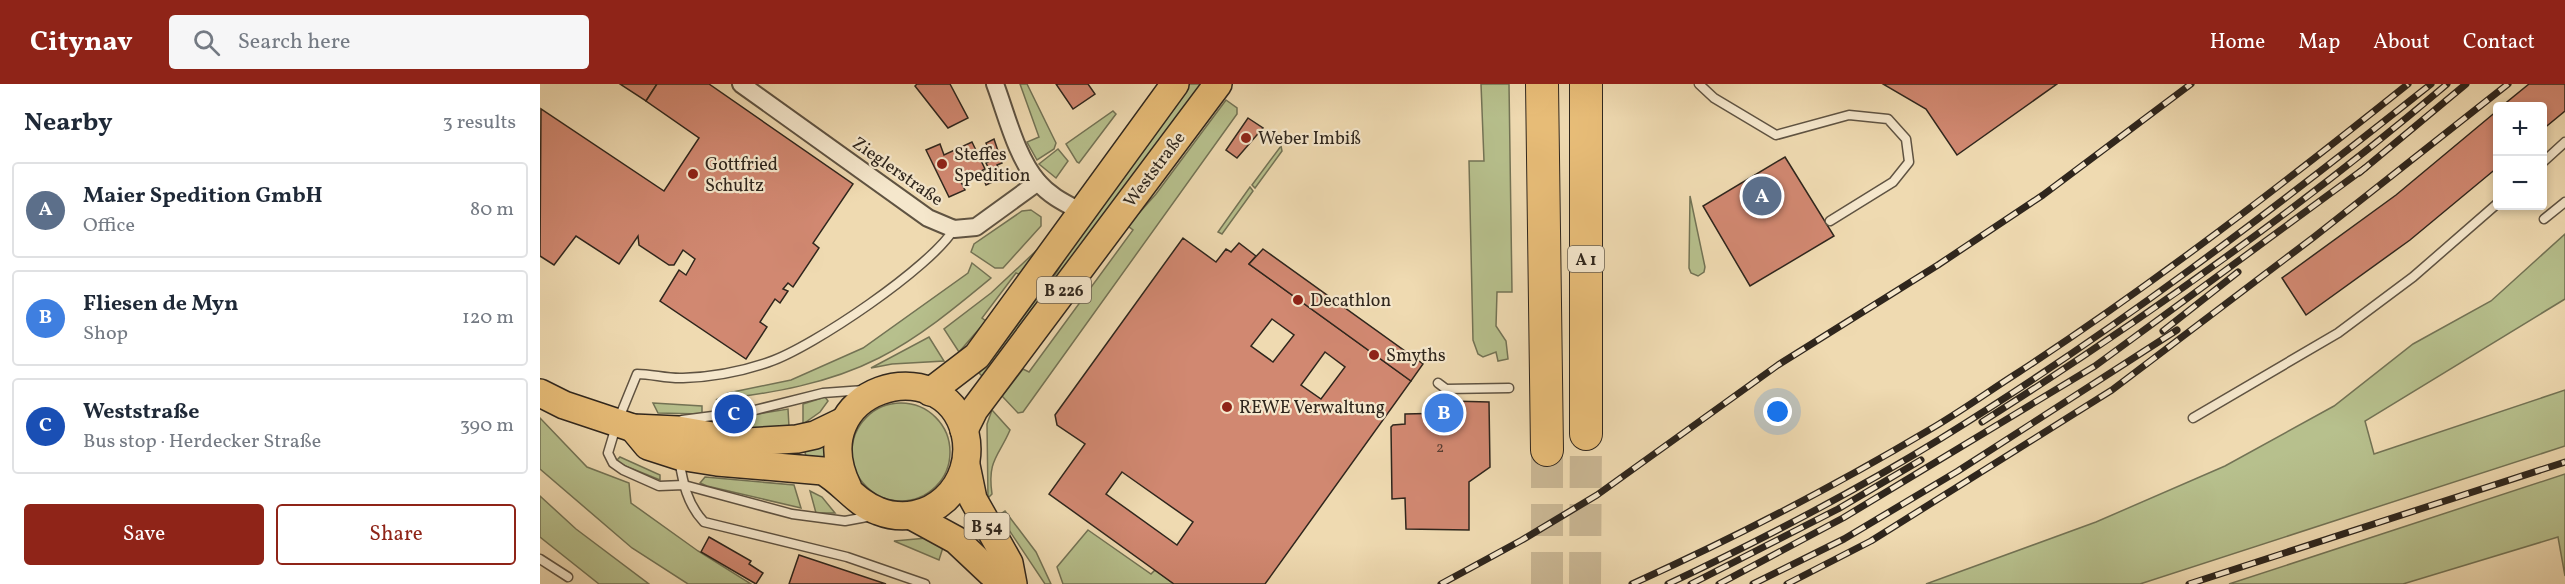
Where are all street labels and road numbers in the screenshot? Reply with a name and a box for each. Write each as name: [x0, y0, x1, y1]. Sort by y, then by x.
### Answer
street label: Weststraße: [1118, 127, 1192, 213]
street label: Zieglerstraße: [847, 132, 948, 213]
road number: A 1: [1568, 246, 1604, 272]
road number: B 226: [1037, 277, 1091, 303]
road number: B 54: [964, 513, 1010, 539]

